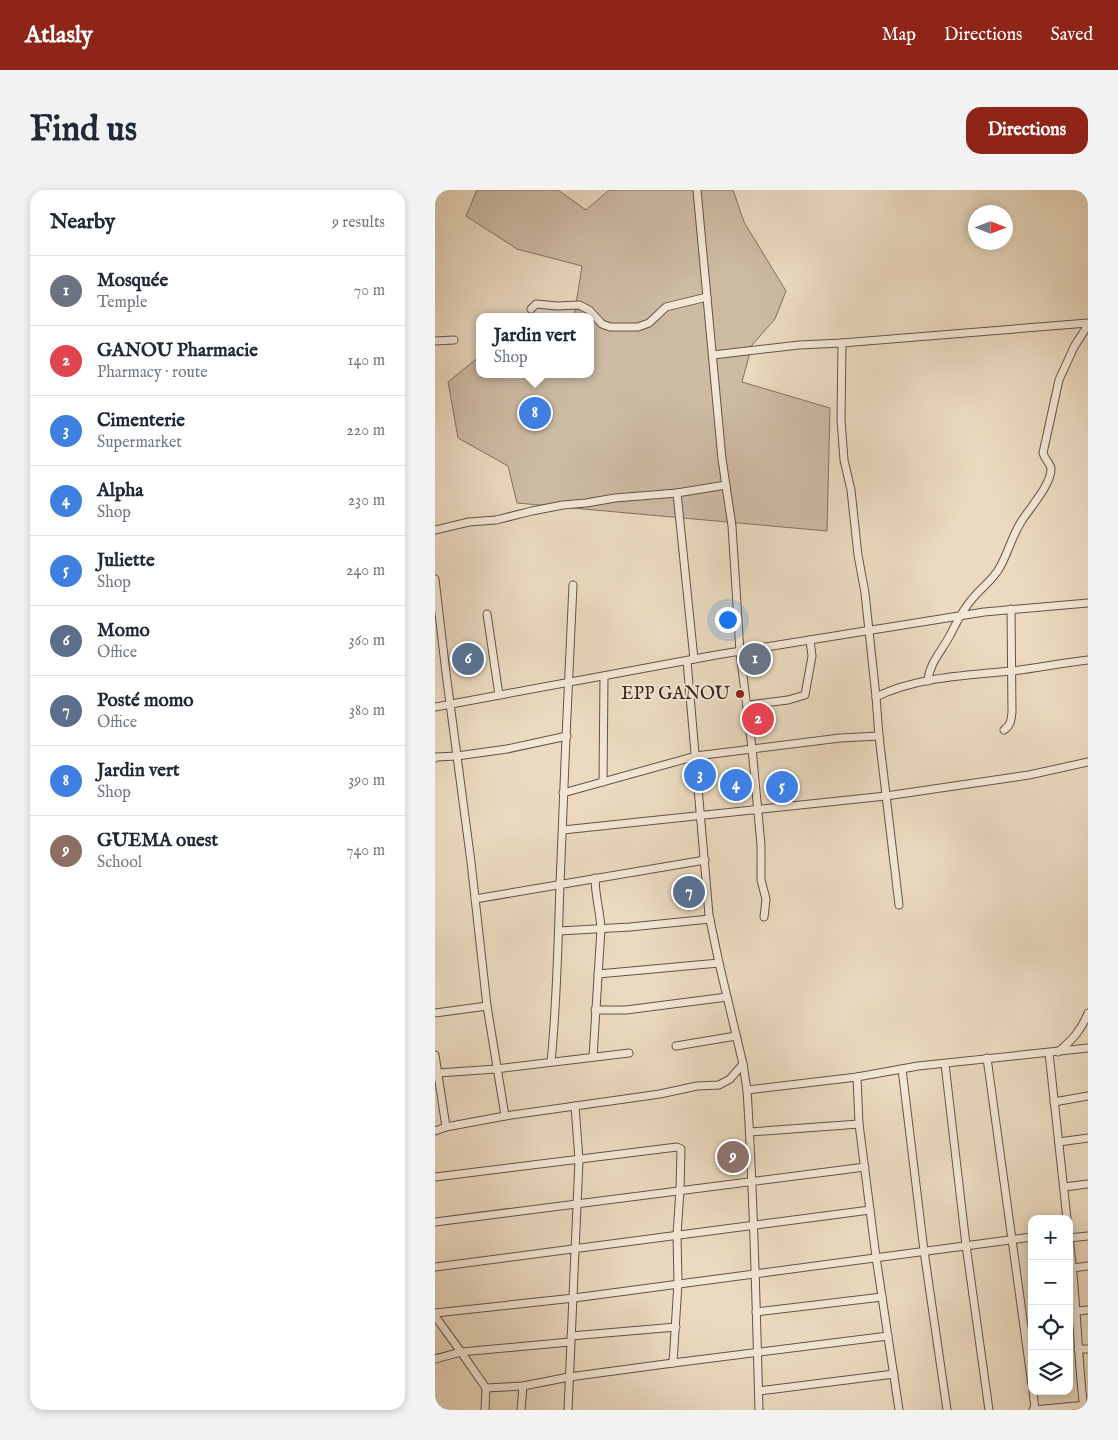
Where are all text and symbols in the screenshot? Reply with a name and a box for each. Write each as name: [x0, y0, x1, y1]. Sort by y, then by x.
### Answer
text: Atlasly: [25, 20, 93, 51]
text: Map: [882, 24, 916, 47]
text: Directions: [944, 24, 1022, 47]
text: Saved: [1050, 24, 1093, 47]
button: Directions: [966, 107, 1088, 154]
text: Find us: [30, 108, 137, 153]
north arrow: [968, 205, 1013, 250]
text: Nearby: [50, 209, 115, 236]
text: 9 results: [332, 213, 385, 233]
text: Mosquée: [97, 269, 168, 293]
text: 1: [63, 281, 69, 301]
text: 70 m: [354, 281, 385, 301]
text: Temple: [97, 293, 147, 313]
popup: [476, 313, 594, 378]
text: Jardin vert: [494, 324, 576, 348]
text: GANOU Pharmacie: [97, 339, 258, 363]
text: Shop: [494, 348, 528, 368]
text: 2: [62, 351, 70, 371]
text: 140 m: [347, 351, 385, 371]
text: Pharmacy · route: [97, 363, 208, 383]
pin: 8: [519, 394, 551, 432]
text: Cimenterie: [97, 409, 185, 433]
text: 3: [63, 421, 69, 441]
text: 220 m: [346, 421, 385, 441]
text: Supermarket: [97, 433, 182, 453]
text: Alpha: [97, 479, 144, 503]
text: 4: [62, 491, 70, 511]
text: 230 m: [348, 491, 385, 511]
text: Shop: [97, 503, 131, 523]
text: Juliette: [97, 549, 155, 573]
text: 5: [63, 561, 69, 581]
text: 240 m: [346, 561, 385, 581]
text: Shop: [97, 573, 131, 593]
your location: [715, 607, 741, 633]
text: Momo: [97, 619, 150, 643]
text: 6: [63, 631, 69, 651]
text: 360 m: [349, 631, 385, 651]
pin: 6: [452, 640, 484, 678]
pin: 1: [739, 640, 771, 678]
text: Office: [97, 643, 137, 663]
place label: EPP GANOU: [621, 683, 731, 706]
marker: EPP GANOU: [734, 688, 746, 700]
text: Posté momo: [97, 689, 194, 713]
pin: 2: [742, 700, 774, 738]
text: 7: [62, 701, 70, 721]
text: 380 m: [349, 701, 385, 721]
text: Office: [97, 713, 137, 733]
pin: 3: [684, 756, 716, 794]
text: Jardin vert: [97, 759, 180, 783]
pin: 4: [720, 766, 752, 804]
pin: 5: [766, 768, 798, 806]
text: 8: [63, 771, 69, 791]
text: 390 m: [348, 771, 385, 791]
text: Shop: [97, 783, 131, 803]
text: GUEMA ouest: [97, 829, 218, 853]
text: 9: [63, 841, 69, 861]
text: 740 m: [346, 841, 385, 861]
text: School: [97, 853, 142, 873]
pin: 7: [673, 873, 705, 911]
pin: 9: [717, 1138, 749, 1176]
map controls: [1028, 1215, 1073, 1395]
button: +: [1028, 1215, 1073, 1260]
button: −: [1028, 1260, 1073, 1305]
button: locate: [1028, 1305, 1073, 1350]
button: layers: [1028, 1350, 1073, 1395]

